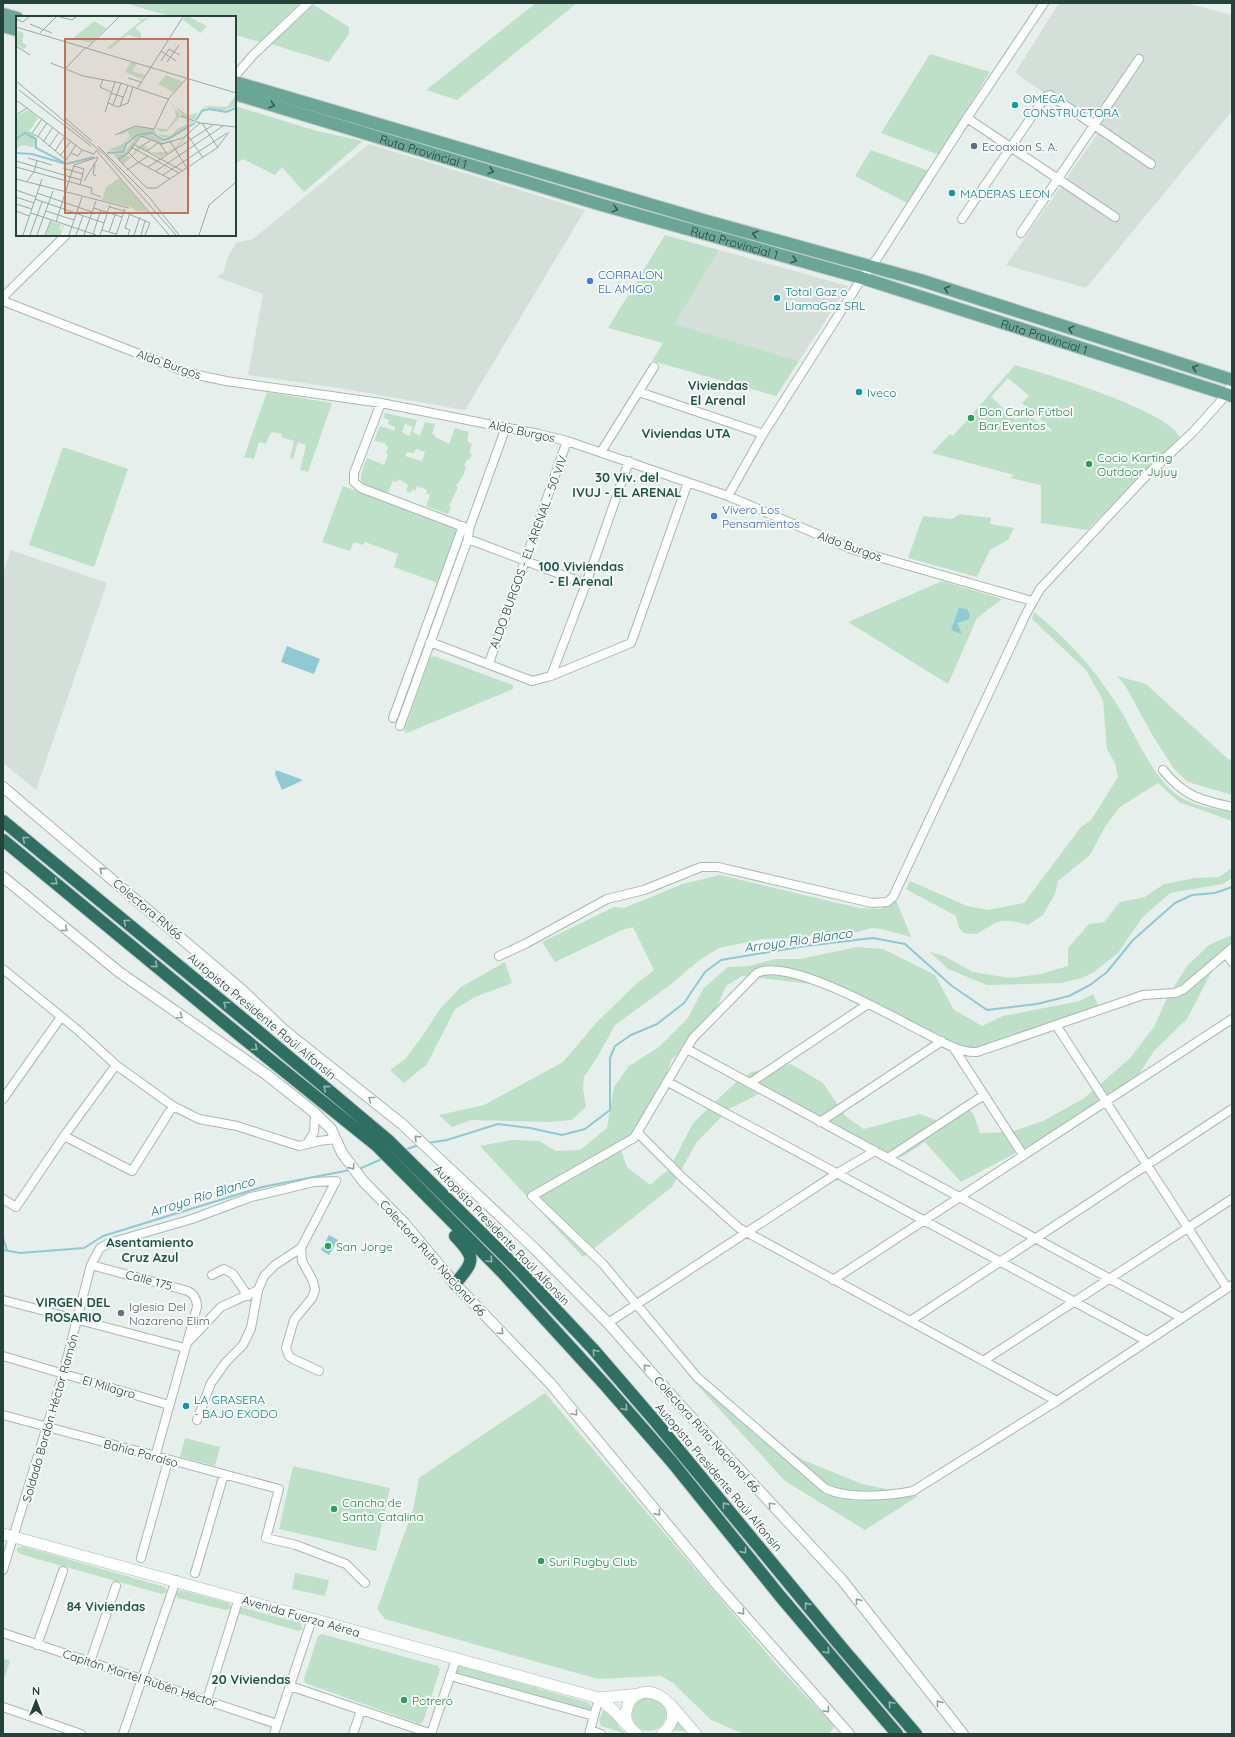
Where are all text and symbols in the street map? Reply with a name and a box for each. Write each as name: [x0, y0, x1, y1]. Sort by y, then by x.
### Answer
inset map: [16, 16, 236, 236]
place label: OMEGA CONSTRUCTORA: [1023, 91, 1119, 120]
one-way arrow: [269, 100, 276, 109]
marker: OMEGA CONSTRUCTORA: [1010, 100, 1020, 110]
street label: Ruta Provincial 1: [378, 131, 469, 171]
place label: Ecoaxion S. A.: [982, 139, 1057, 154]
marker: Ecoaxion S. A.: [969, 141, 979, 151]
one-way arrow: [487, 166, 494, 175]
place label: MADERAS LEON: [960, 186, 1050, 201]
marker: MADERAS LEON: [947, 188, 957, 198]
one-way arrow: [612, 204, 618, 212]
street label: Ruta Provincial 1: [689, 223, 780, 262]
one-way arrow: [752, 231, 758, 239]
one-way arrow: [790, 255, 797, 264]
place label: CORRALON EL AMIGO: [598, 267, 663, 296]
marker: CORRALON EL AMIGO: [585, 276, 595, 286]
place label: Total Gaz o LlamaGaz SRL: [785, 284, 866, 313]
one-way arrow: [944, 285, 951, 294]
marker: Total Gaz o LlamaGaz SRL: [772, 293, 782, 303]
street label: Ruta Provincial 1: [999, 315, 1090, 357]
one-way arrow: [1067, 325, 1074, 334]
street label: Aldo Burgos: [135, 346, 204, 382]
one-way arrow: [1191, 364, 1198, 373]
district label: Viviendas El Arenal: [688, 377, 748, 408]
place label: Iveco: [867, 385, 897, 400]
marker: Iveco: [854, 387, 864, 397]
place label: Don Carlo Fútbol Bar Eventos: [979, 404, 1073, 433]
marker: Don Carlo Fútbol Bar Eventos: [966, 413, 976, 423]
street label: Aldo Burgos: [487, 417, 557, 445]
district label: Viviendas UTA: [642, 425, 731, 441]
place label: Cocio Karting Outdoor Jujuy: [1097, 450, 1177, 479]
street label: ALDO BURGOS - EL ARENAL - 50 VIV: [486, 453, 570, 650]
marker: Cocio Karting Outdoor Jujuy: [1084, 459, 1094, 469]
district label: 30 Viv. del IVUJ - EL ARENAL: [572, 469, 682, 500]
place label: Vivero Los Pensamientos: [722, 502, 800, 531]
marker: Vivero Los Pensamientos: [709, 511, 719, 521]
street label: Aldo Burgos: [816, 527, 885, 565]
district label: 100 Viviendas - El Arenal: [539, 558, 623, 589]
one-way arrow: [23, 837, 30, 844]
one-way arrow: [99, 867, 107, 875]
street label: Colectora RN66: [110, 875, 186, 943]
one-way arrow: [50, 878, 57, 885]
one-way arrow: [123, 919, 131, 926]
one-way arrow: [61, 924, 68, 931]
water label: Arroyo Rio Blanco: [743, 924, 854, 956]
street label: Autopista Presidente Raúl Alfonsín: [185, 949, 339, 1083]
one-way arrow: [150, 961, 157, 968]
one-way arrow: [224, 1002, 231, 1009]
one-way arrow: [176, 1011, 183, 1019]
one-way arrow: [250, 1044, 257, 1051]
one-way arrow: [323, 1085, 331, 1092]
one-way arrow: [369, 1097, 376, 1104]
one-way arrow: [414, 1135, 421, 1142]
street label: Autopista Presidente Raúl Alfonsín: [431, 1162, 573, 1308]
one-way arrow: [348, 1163, 355, 1170]
water label: Arroyo Río Blanco: [148, 1172, 258, 1220]
street label: Colectora Ruta Nacional 66: [377, 1197, 490, 1320]
district label: Asentamiento Cruz Azul: [106, 1234, 194, 1265]
place label: San Jorge: [336, 1239, 393, 1254]
marker: San Jorge: [323, 1241, 333, 1251]
one-way arrow: [485, 1255, 493, 1263]
street label: Calle 175: [124, 1267, 174, 1293]
district label: VIRGEN DEL ROSARIO: [36, 1294, 110, 1325]
place label: Iglesia Del Nazareno Elim: [129, 1299, 210, 1328]
marker: Iglesia Del Nazareno Elim: [116, 1308, 126, 1318]
one-way arrow: [497, 1327, 504, 1335]
street label: Soldado Bordón Héctor Ramón: [19, 1332, 81, 1504]
one-way arrow: [593, 1349, 600, 1357]
one-way arrow: [644, 1364, 651, 1372]
street label: El Milagro: [81, 1372, 137, 1402]
street label: Colectora Ruta Nacional 66: [651, 1373, 764, 1496]
place label: LA GRASERA - BAJO EXODO: [194, 1392, 278, 1421]
street label: Autopista Presidente Raúl Alfonsín: [652, 1400, 786, 1554]
marker: LA GRASERA - BAJO EXODO: [181, 1401, 191, 1411]
one-way arrow: [621, 1403, 628, 1411]
one-way arrow: [570, 1408, 577, 1415]
street label: Bahía Paraíso: [102, 1436, 180, 1470]
place label: Cancha de Santa Catalina: [342, 1495, 424, 1524]
one-way arrow: [722, 1502, 729, 1509]
one-way arrow: [769, 1502, 776, 1509]
marker: Cancha de Santa Catalina: [329, 1504, 339, 1514]
one-way arrow: [653, 1508, 660, 1515]
one-way arrow: [739, 1547, 747, 1554]
place label: Suri Rugby Club: [549, 1554, 637, 1569]
marker: Suri Rugby Club: [536, 1556, 546, 1566]
street label: Avenida Fuerza Aérea: [240, 1592, 362, 1640]
district label: 84 Viviendas: [67, 1598, 145, 1614]
one-way arrow: [856, 1599, 863, 1606]
one-way arrow: [805, 1603, 812, 1610]
one-way arrow: [737, 1607, 744, 1615]
street label: Capitán Martel Rubén Héctor: [61, 1646, 220, 1710]
one-way arrow: [822, 1647, 829, 1654]
district label: 20 Viviendas: [211, 1671, 291, 1687]
north arrow: [16, 1681, 56, 1721]
text: N: [32, 1684, 40, 1698]
place label: Potrero: [412, 1693, 453, 1708]
marker: Potrero: [399, 1695, 409, 1705]
one-way arrow: [936, 1701, 943, 1708]
one-way arrow: [888, 1702, 895, 1709]
one-way arrow: [823, 1705, 830, 1712]

